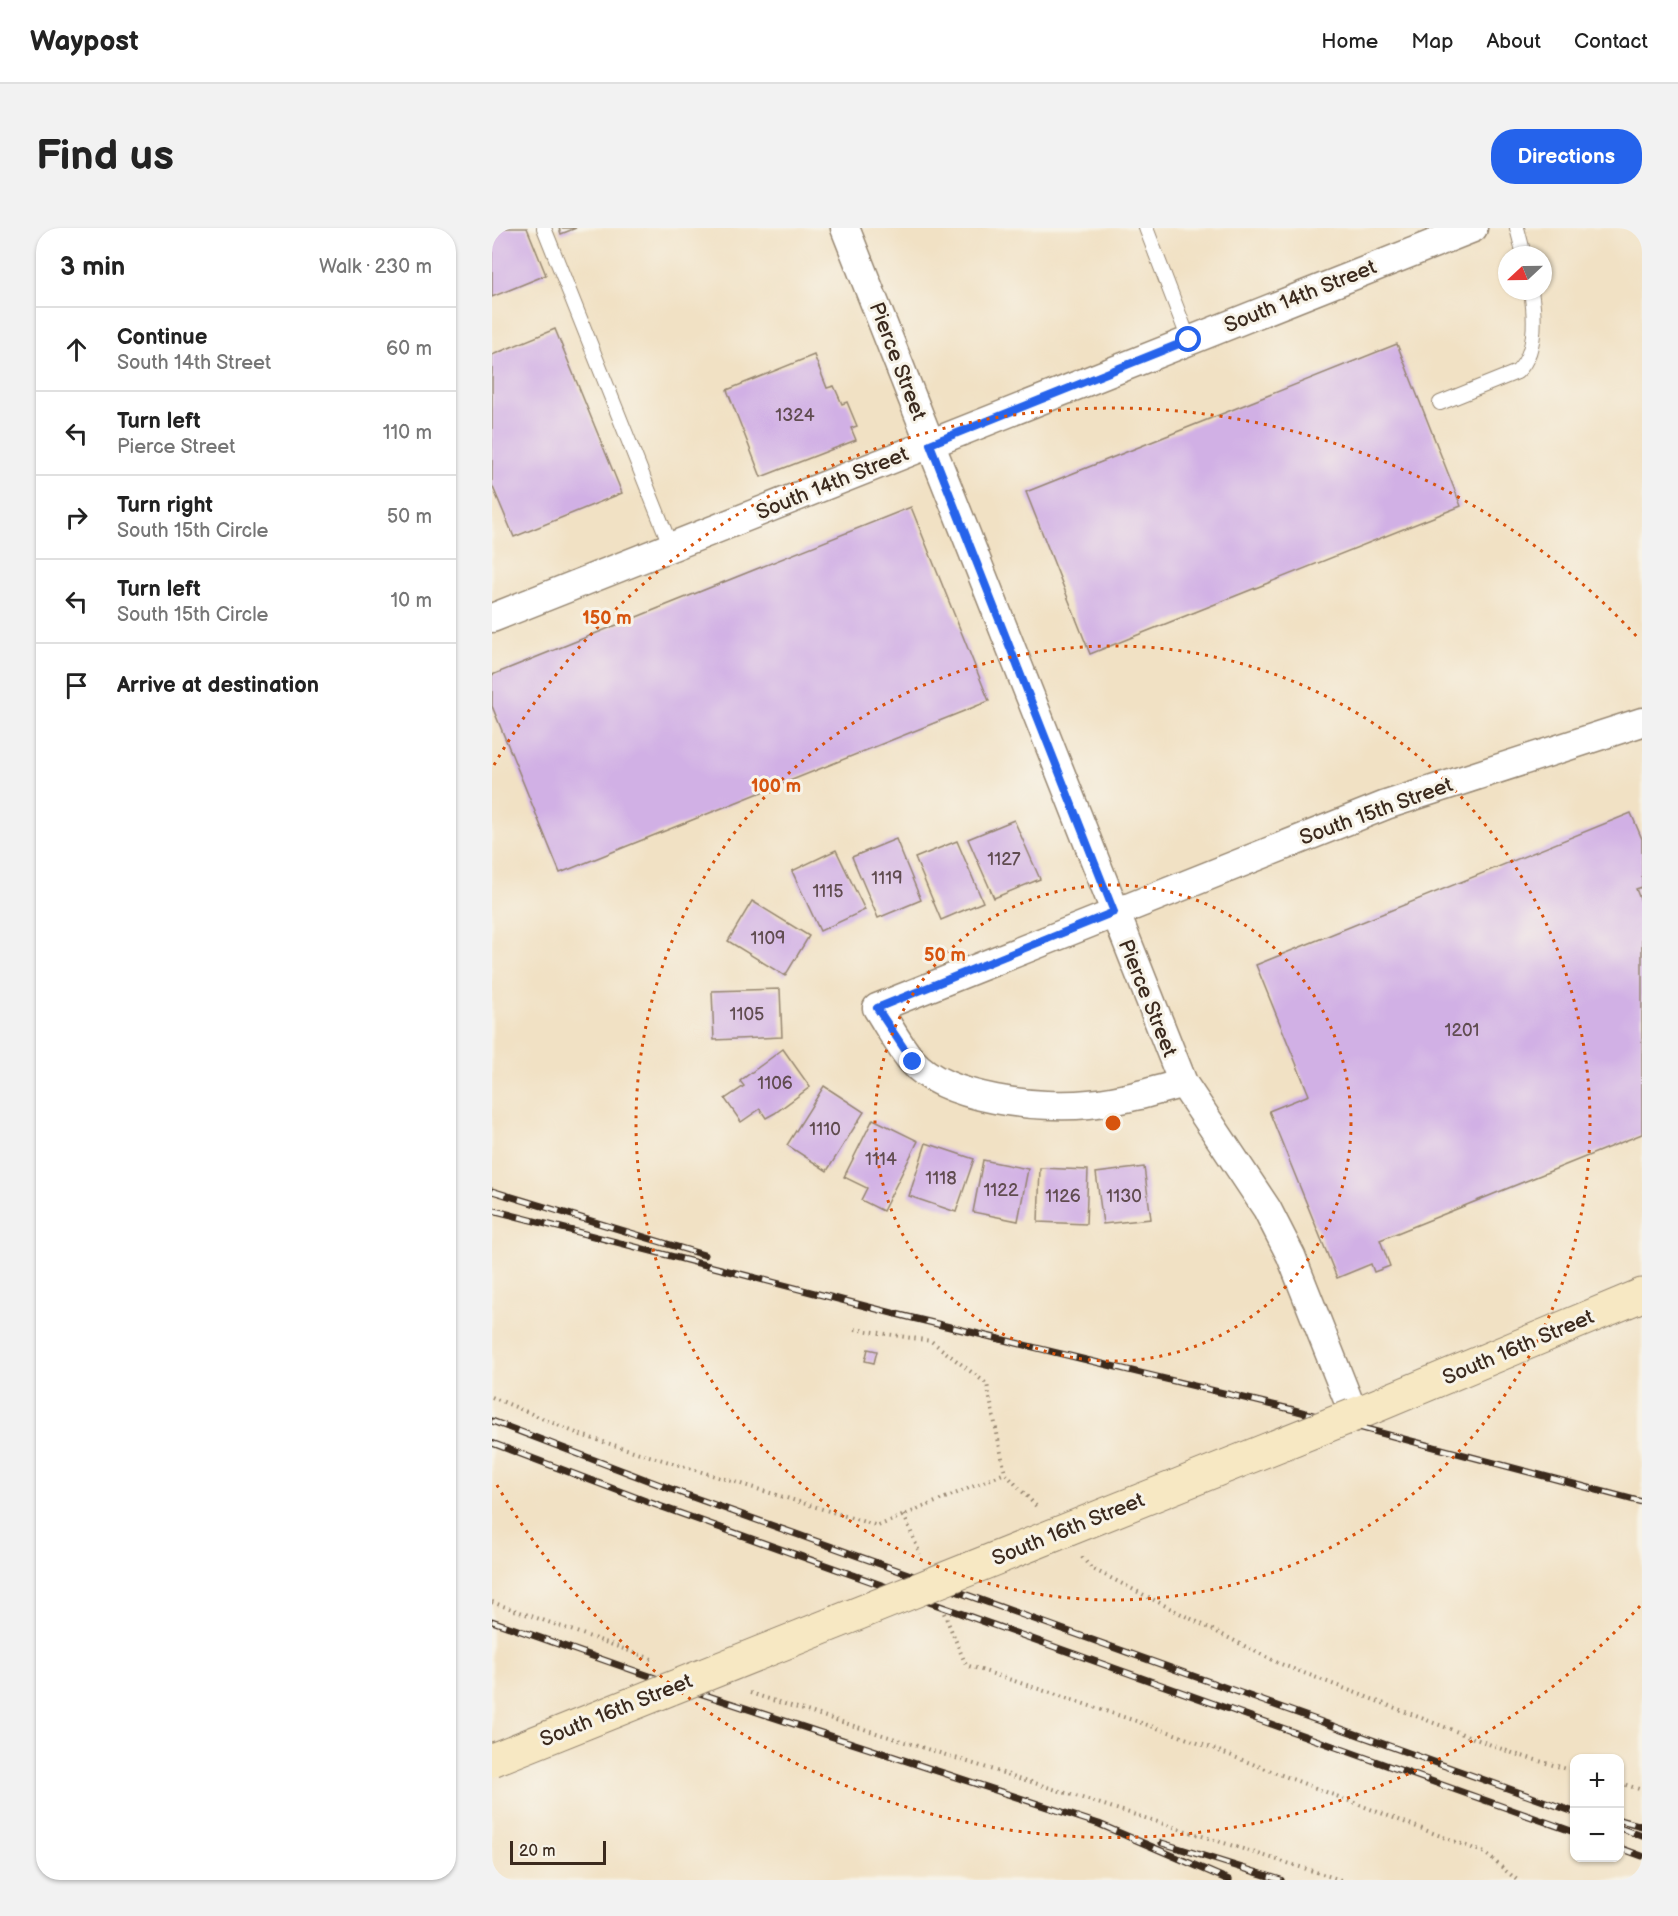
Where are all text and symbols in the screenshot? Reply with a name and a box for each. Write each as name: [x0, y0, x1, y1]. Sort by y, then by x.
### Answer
text: Waypost: [30, 25, 139, 58]
text: Home: [1321, 29, 1378, 54]
text: Map: [1411, 29, 1453, 54]
text: About: [1486, 29, 1541, 54]
text: Contact: [1574, 29, 1648, 54]
button: Directions: [1491, 129, 1642, 184]
text: Find us: [36, 131, 174, 182]
north arrow: [1498, 246, 1552, 300]
text: 3 min: [60, 252, 125, 283]
street label: South 14th Street: [1221, 254, 1380, 338]
text: Walk · 230 m: [319, 255, 432, 279]
street label: Pierce Street: [864, 299, 932, 424]
text: Continue: [117, 324, 207, 351]
route start: [1175, 326, 1201, 352]
icon: ahead: [60, 333, 93, 366]
text: 60 m: [386, 337, 432, 361]
text: South 14th Street: [117, 351, 271, 375]
house number: 1324: [775, 405, 815, 426]
text: Turn left: [117, 408, 201, 435]
icon: left: [60, 417, 93, 450]
text: 110 m: [383, 421, 432, 445]
text: Pierce Street: [117, 435, 235, 459]
street label: South 14th Street: [753, 441, 912, 525]
text: Turn right: [117, 492, 213, 519]
icon: right: [60, 501, 93, 534]
text: 50 m: [387, 505, 432, 529]
text: South 15th Circle: [117, 519, 268, 543]
text: Turn left: [117, 576, 201, 603]
icon: left: [60, 585, 93, 618]
text: 10 m: [391, 589, 432, 613]
text: South 15th Circle: [117, 603, 268, 627]
text: 150 m: [582, 608, 632, 629]
icon: arrive: [60, 669, 93, 702]
text: Arrive at destination: [117, 672, 319, 699]
street label: South 15th Street: [1296, 772, 1457, 851]
text: 100 m: [751, 776, 801, 797]
house number: 1127: [987, 849, 1021, 870]
house number: 1119: [871, 868, 903, 889]
house number: 1115: [812, 881, 844, 902]
house number: 1109: [751, 928, 785, 949]
street label: Pierce Street: [1113, 936, 1183, 1061]
text: 50 m: [924, 945, 966, 966]
house number: 1105: [730, 1004, 764, 1025]
house number: 1201: [1444, 1020, 1480, 1041]
route end: [899, 1048, 925, 1074]
house number: 1106: [757, 1073, 793, 1094]
centre of rings: [1103, 1113, 1123, 1133]
house number: 1110: [809, 1119, 841, 1140]
house number: 1114: [865, 1149, 897, 1170]
house number: 1118: [925, 1168, 957, 1189]
house number: 1122: [983, 1180, 1019, 1201]
house number: 1126: [1045, 1186, 1081, 1207]
house number: 1130: [1106, 1186, 1142, 1207]
street label: South 16th Street: [1439, 1304, 1598, 1391]
street label: South 16th Street: [988, 1487, 1148, 1571]
street label: South 16th Street: [536, 1668, 696, 1752]
map controls: [1570, 1754, 1624, 1862]
button: +: [1570, 1754, 1624, 1808]
button: −: [1570, 1808, 1624, 1862]
scale bar: [510, 1838, 606, 1866]
text: 20 m: [519, 1842, 555, 1861]

